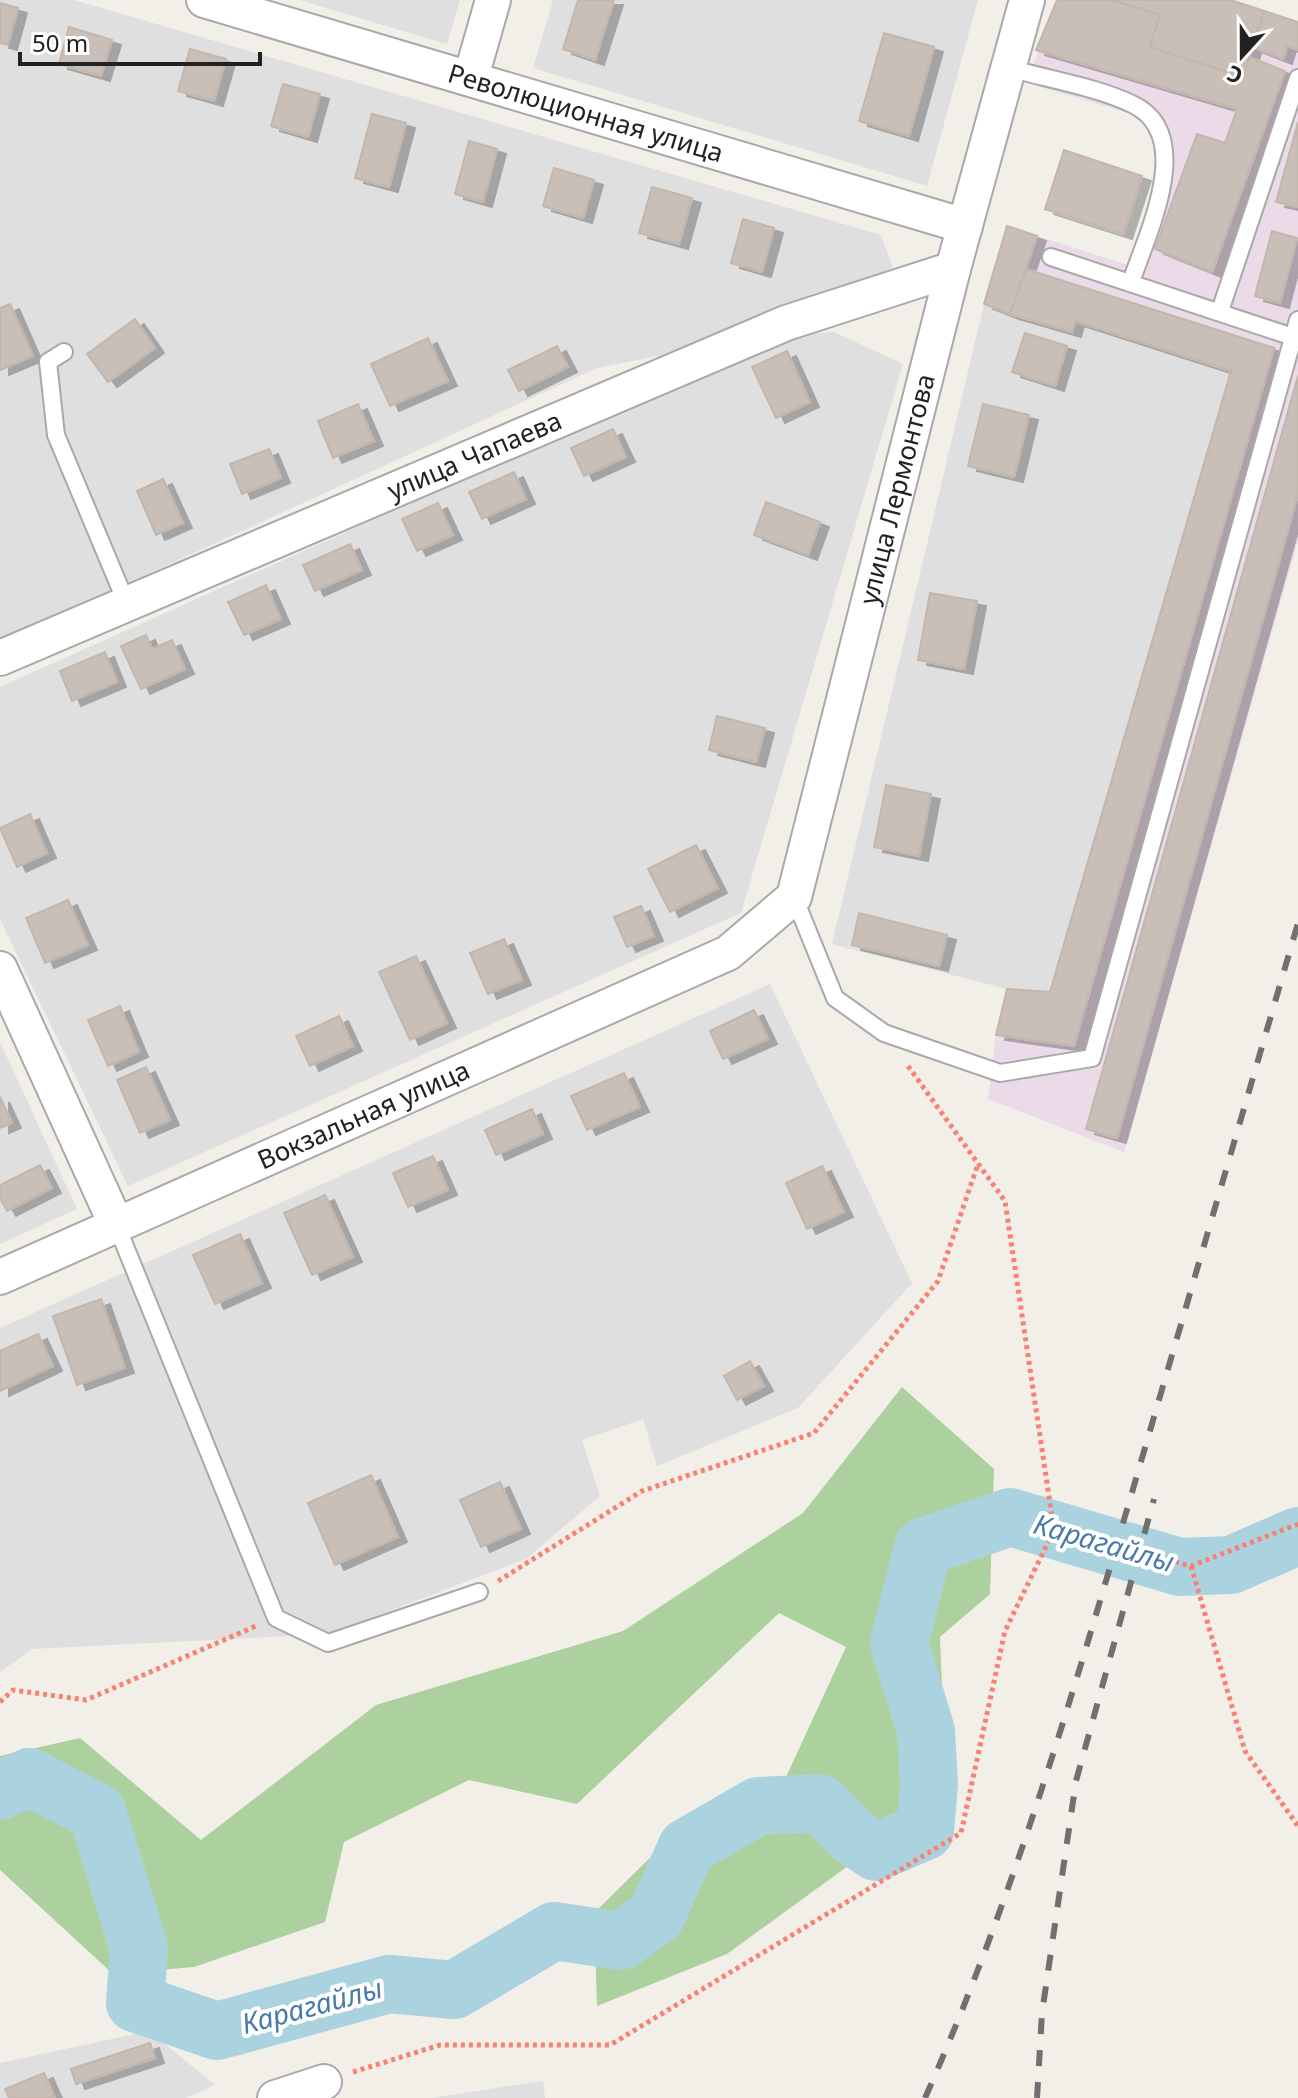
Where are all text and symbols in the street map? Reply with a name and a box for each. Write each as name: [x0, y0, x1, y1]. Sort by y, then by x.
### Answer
scale bar: [20, 16, 260, 66]
north arrow: [1202, 16, 1282, 96]
text: 50 m: [32, 26, 88, 59]
street label: Революционная улица: [444, 54, 728, 170]
text: С: [1222, 59, 1246, 92]
street label: улица Лермонтова: [850, 370, 943, 608]
street label: улица Чапаева: [382, 402, 567, 508]
street label: Вокзальная улица: [251, 1051, 475, 1177]
water label: Карагайлы: [1030, 1504, 1179, 1580]
water label: Карагайлы: [237, 1968, 386, 2042]

